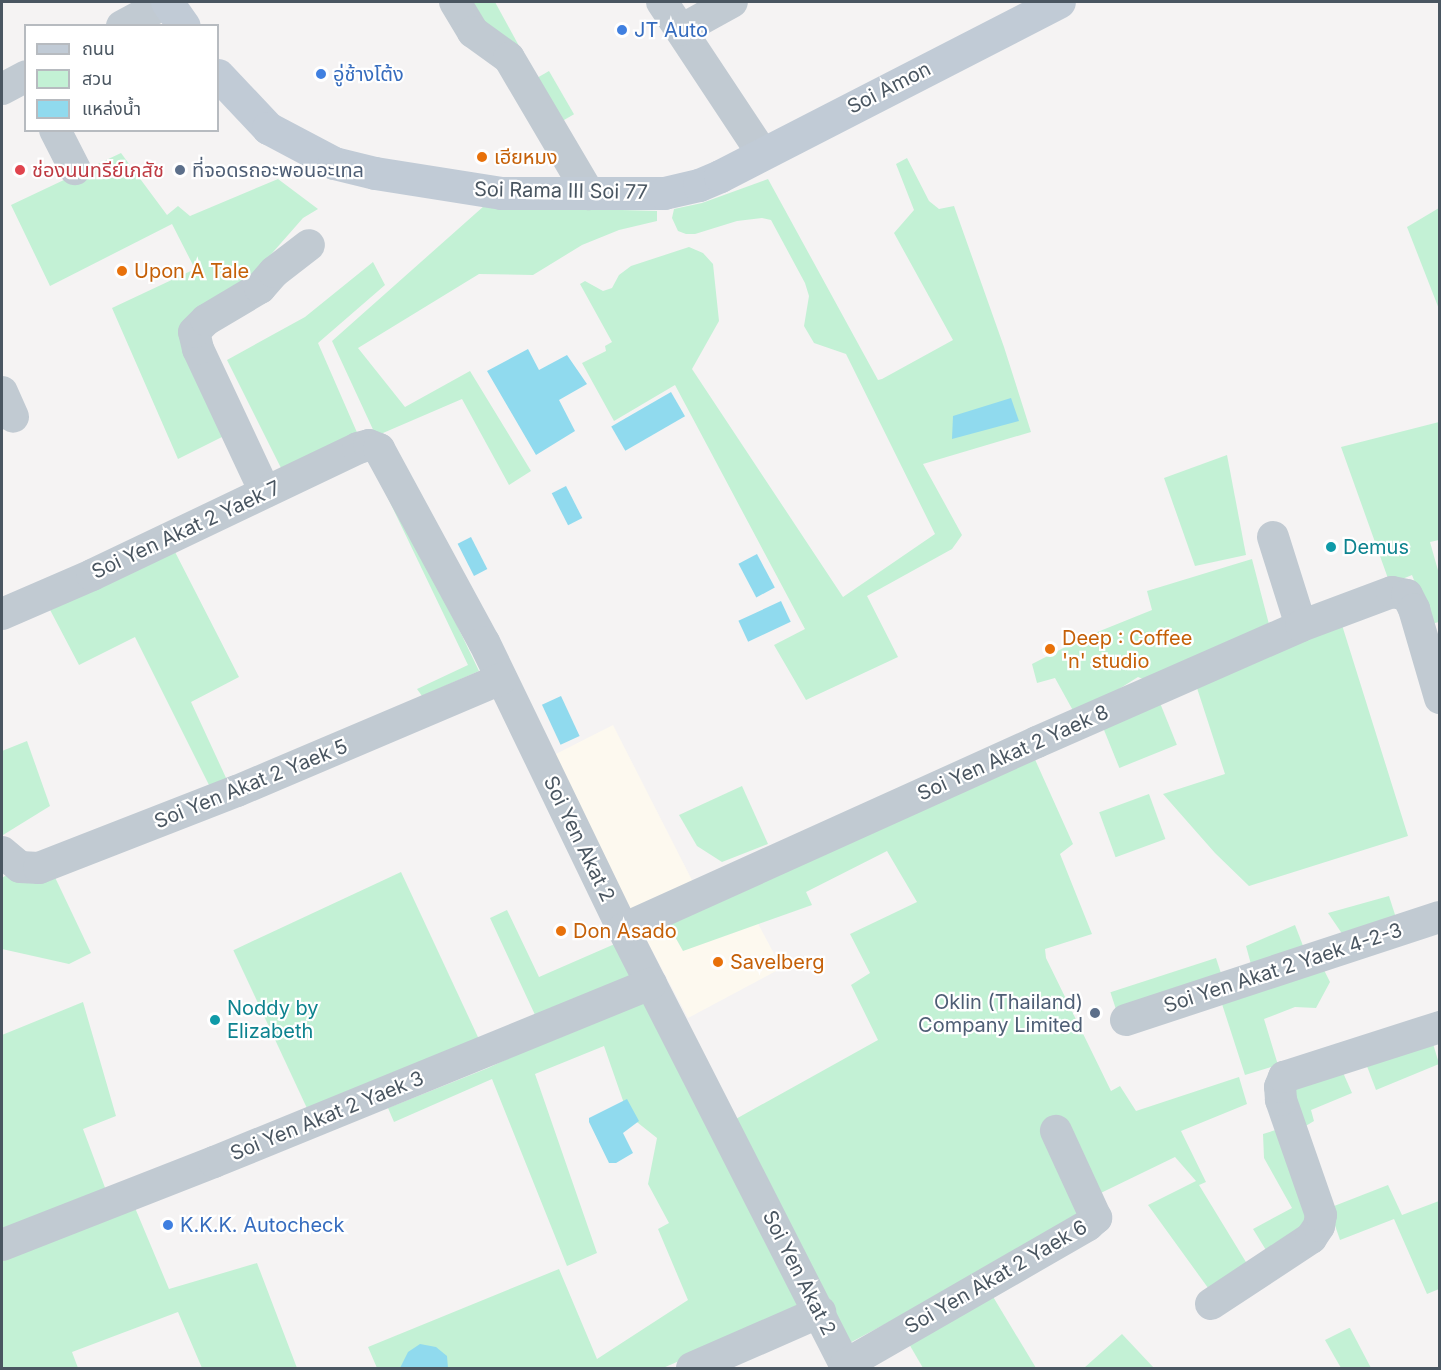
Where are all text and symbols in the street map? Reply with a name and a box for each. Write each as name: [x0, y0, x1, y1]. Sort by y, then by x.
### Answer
place label: JT Auto: [634, 18, 708, 42]
marker: JT Auto: [615, 23, 629, 37]
legend: [24, 24, 219, 132]
text: ถนน: [82, 38, 115, 59]
street label: Soi Amon: [843, 57, 935, 119]
place label: อู่ช้างโต้ง: [333, 62, 404, 86]
marker: อู่ช้างโต้ง: [314, 67, 328, 81]
text: สวน: [82, 68, 112, 89]
text: แหล่งน้ำ: [82, 98, 141, 119]
place label: เฮียหมง: [494, 145, 558, 169]
marker: เฮียหมง: [475, 150, 489, 164]
place label: ช่องนนทรีย์เภสัช: [32, 158, 164, 182]
place label: ที่จอดรถอะพอนอะเทล: [192, 158, 364, 182]
marker: ช่องนนทรีย์เภสัช: [13, 163, 27, 177]
marker: ที่จอดรถอะพอนอะเทล: [173, 163, 187, 177]
street label: Soi Rama III Soi 77: [474, 177, 648, 205]
place label: Upon A Tale: [134, 259, 249, 283]
marker: Upon A Tale: [115, 264, 129, 278]
street label: Soi Yen Akat 2 Yaek 7: [88, 476, 284, 584]
place label: Demus: [1343, 535, 1409, 559]
marker: Demus: [1324, 540, 1338, 554]
place label: Deep : Coffee 'n' studio: [1062, 626, 1192, 673]
marker: Deep : Coffee 'n' studio: [1043, 642, 1057, 656]
street label: Soi Yen Akat 2 Yaek 8: [914, 700, 1112, 806]
street label: Soi Yen Akat 2 Yaek 5: [151, 734, 351, 834]
street label: Soi Yen Akat 2: [538, 772, 620, 906]
street label: Soi Yen Akat 2 Yaek 4-2-3: [1161, 918, 1405, 1018]
place label: Don Asado: [573, 919, 677, 943]
marker: Don Asado: [554, 924, 568, 938]
place label: Savelberg: [730, 950, 824, 974]
marker: Savelberg: [711, 955, 725, 969]
place label: Oklin (Thailand) Company Limited: [918, 990, 1083, 1037]
place label: Noddy by Elizabeth: [227, 996, 319, 1043]
marker: Oklin (Thailand) Company Limited: [1088, 1006, 1102, 1020]
marker: Noddy by Elizabeth: [208, 1013, 222, 1027]
street label: Soi Yen Akat 2 Yaek 3: [227, 1066, 427, 1166]
street label: Soi Yen Akat 2: [757, 1207, 841, 1339]
place label: K.K.K. Autocheck: [180, 1213, 345, 1237]
street label: Soi Yen Akat 2 Yaek 6: [901, 1215, 1091, 1339]
marker: K.K.K. Autocheck: [161, 1218, 175, 1232]

